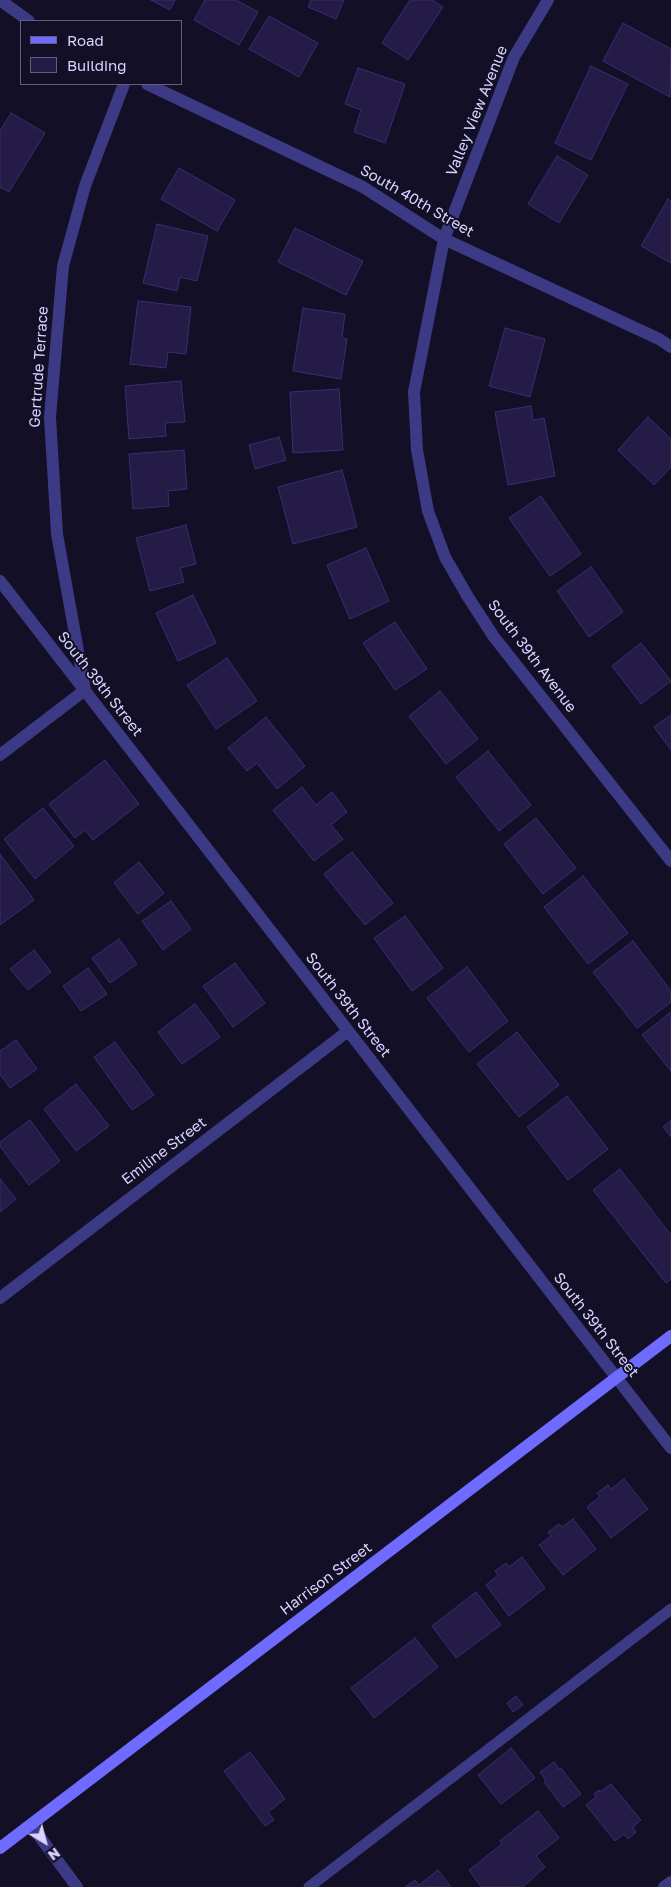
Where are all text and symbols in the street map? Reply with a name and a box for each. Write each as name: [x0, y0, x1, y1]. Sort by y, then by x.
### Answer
legend: [20, 20, 182, 85]
text: Road: [67, 31, 104, 49]
street label: Valley View Avenue: [443, 43, 511, 179]
text: Building: [67, 56, 127, 74]
street label: South 40th Street: [357, 161, 477, 241]
street label: Gertrude Terrace: [26, 306, 52, 428]
street label: South 39th Avenue: [484, 596, 580, 716]
street label: South 39th Street: [54, 628, 146, 740]
street label: South 39th Street: [302, 949, 394, 1061]
street label: Emiline Street: [118, 1113, 210, 1189]
street label: South 39th Street: [550, 1269, 642, 1381]
street label: Harrison Street: [277, 1539, 375, 1619]
north arrow: [20, 1817, 70, 1867]
text: N: [45, 1844, 64, 1864]

